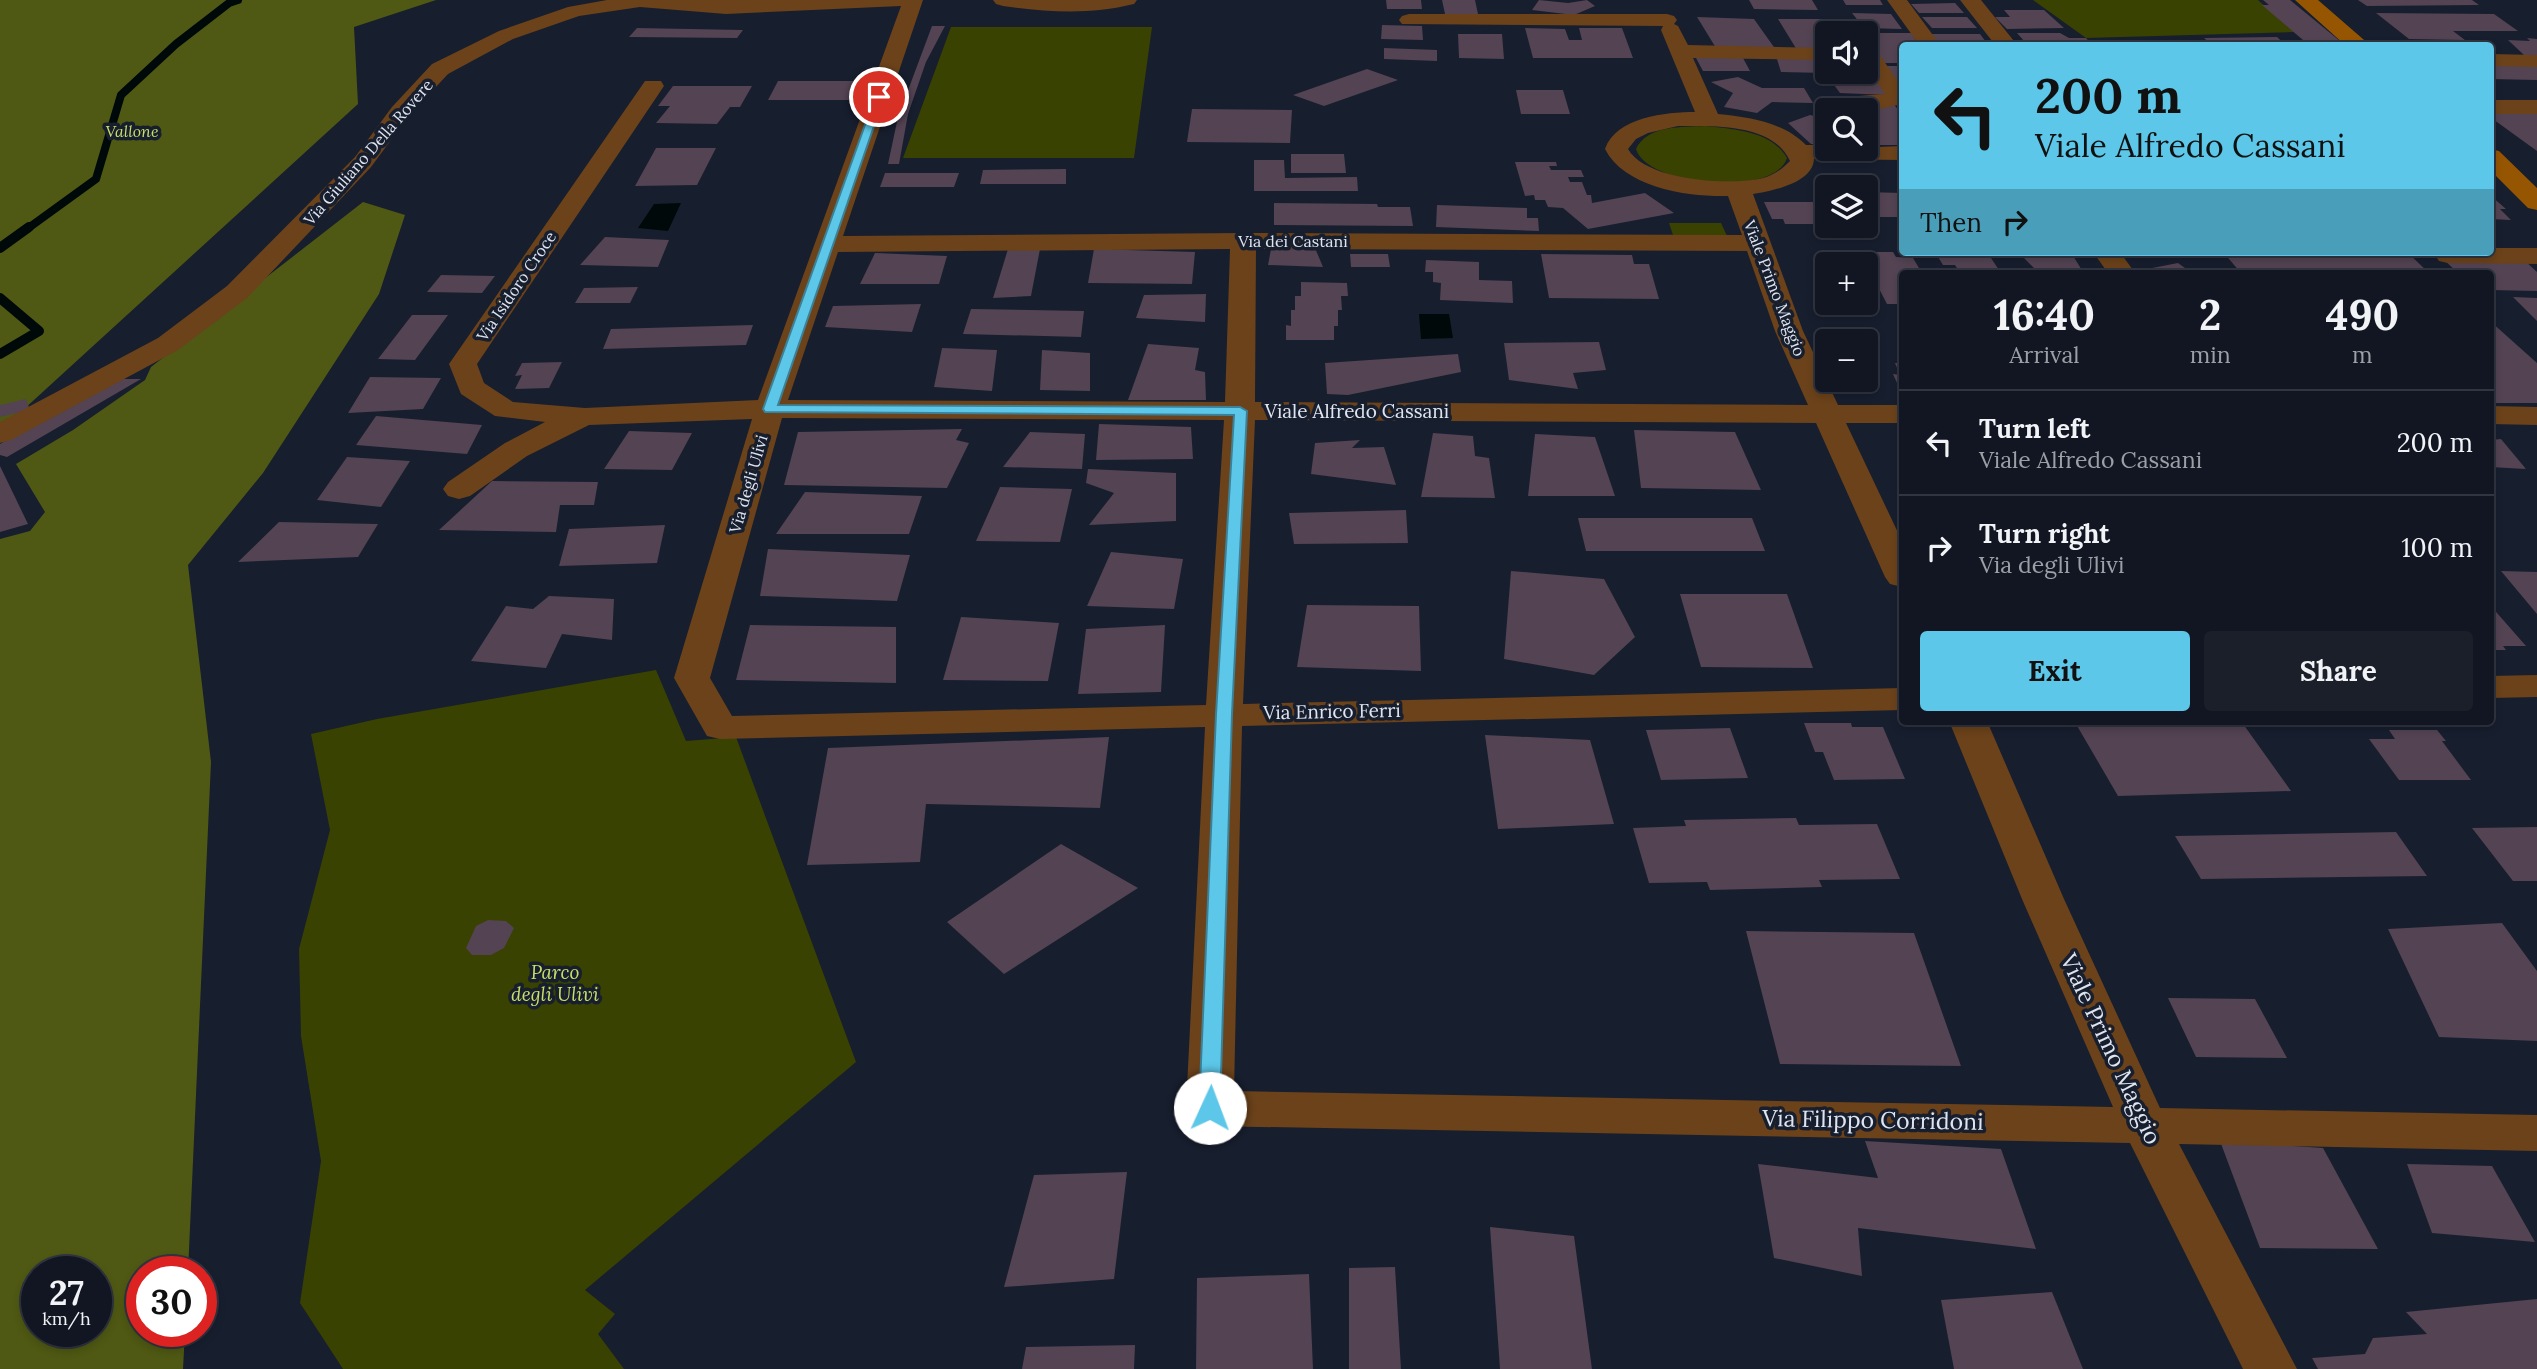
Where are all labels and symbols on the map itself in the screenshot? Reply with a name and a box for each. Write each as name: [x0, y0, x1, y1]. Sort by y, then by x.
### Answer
pin: [849, 67, 909, 127]
street label: Via Giuliano Della Rovere: [298, 75, 437, 230]
park label: Vallone: [105, 121, 159, 141]
street label: Viale Primo Maggio: [1739, 216, 1810, 359]
street label: Via Isidoro Croce: [471, 227, 560, 346]
street label: Via dei Castani: [1237, 231, 1348, 251]
street label: Viale Alfredo Cassani: [1264, 399, 1449, 423]
street label: Via degli Ulivi: [724, 433, 772, 536]
street label: Via Enrico Ferri: [1262, 698, 1401, 724]
street label: Viale Primo Maggio: [2054, 948, 2168, 1149]
park label: Parco degli Ulivi: [511, 960, 599, 1006]
position arrow: [1173, 1071, 1247, 1145]
street label: Via Filippo Corridoni: [1761, 1103, 1984, 1136]
speed limit sign: 30: [126, 1256, 217, 1347]

